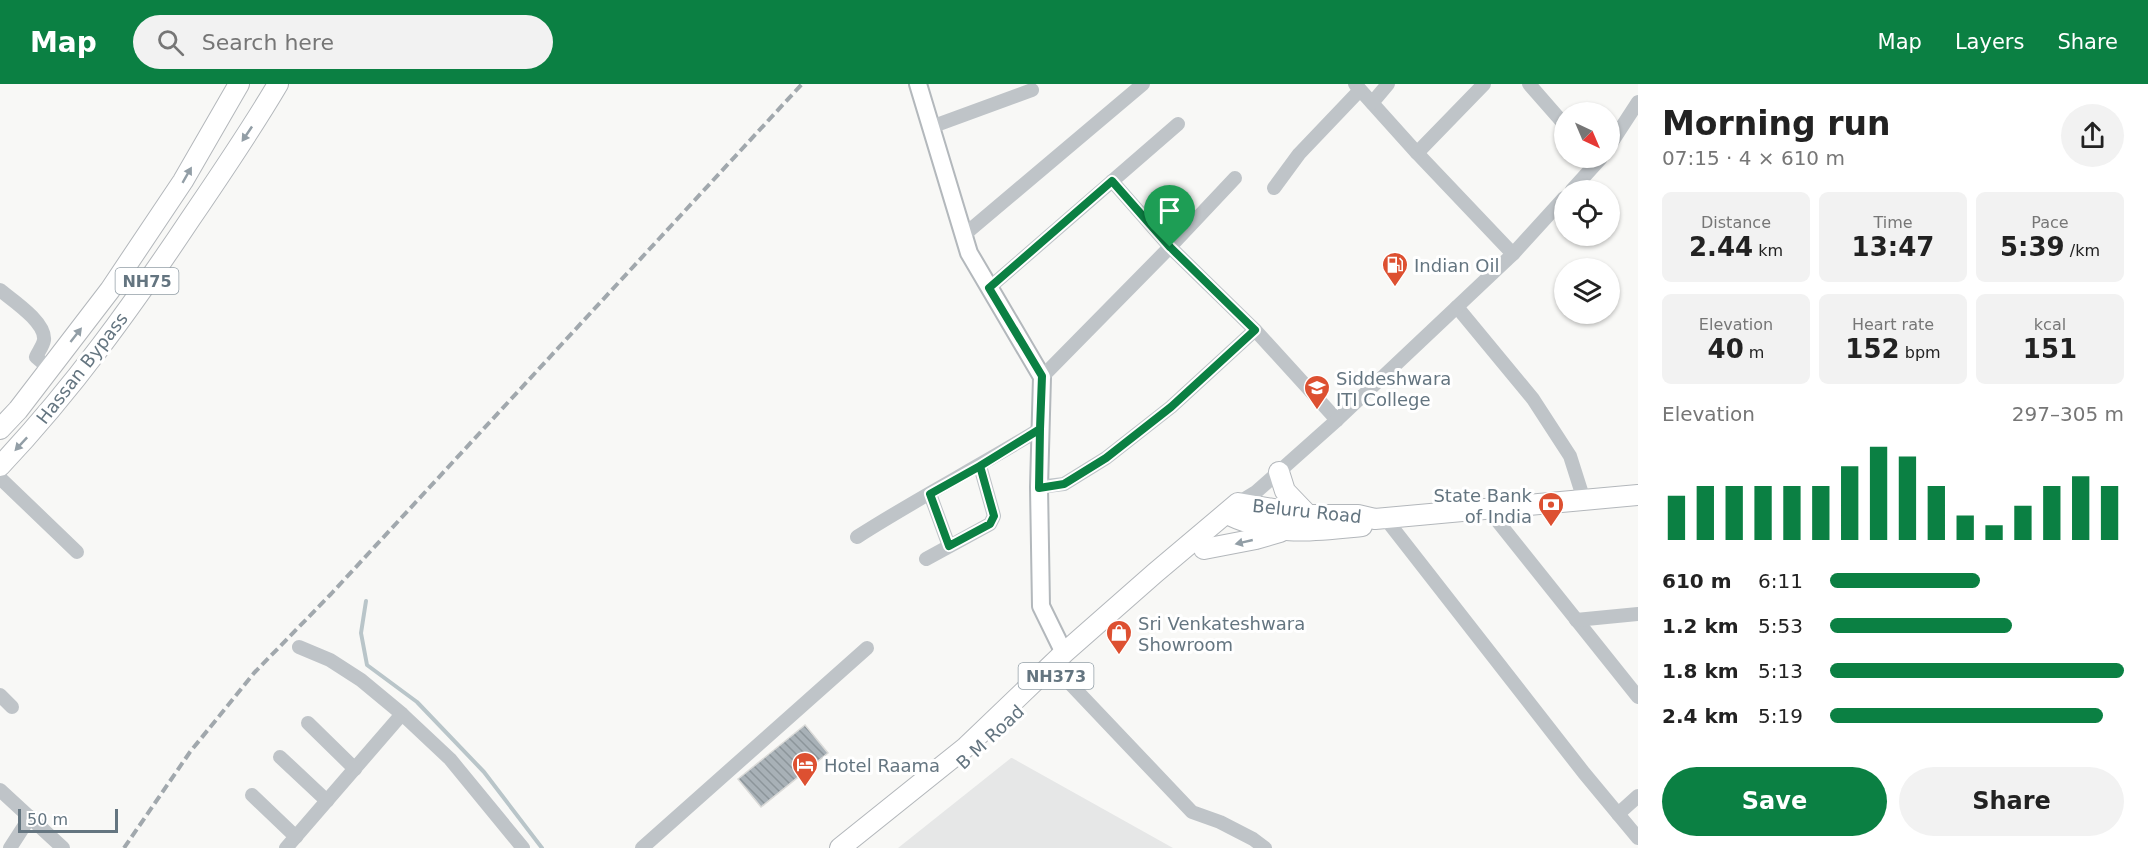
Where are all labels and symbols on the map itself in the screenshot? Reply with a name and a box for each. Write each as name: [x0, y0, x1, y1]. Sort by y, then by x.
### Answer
north arrow: [1554, 102, 1620, 168]
one-way arrow: [242, 126, 253, 142]
one-way arrow: [182, 166, 192, 183]
pin: [1144, 185, 1195, 247]
fuel station icon: Indian Oil: [1380, 250, 1410, 288]
place label: Indian Oil: [1414, 255, 1499, 276]
road number: NH75: [116, 268, 178, 294]
street label: Hassan Bypass: [32, 308, 132, 428]
one-way arrow: [70, 327, 83, 343]
place label: Siddeshwara ITI College: [1336, 368, 1451, 410]
school or university icon: Siddeshwara ITI College: [1302, 373, 1332, 411]
one-way arrow: [14, 436, 28, 451]
place label: State Bank of India: [1433, 485, 1533, 527]
bank icon: State Bank of India: [1536, 490, 1566, 528]
street label: Beluru Road: [1251, 495, 1363, 527]
one-way arrow: [1234, 538, 1253, 547]
place label: Sri Venkateshwara Showroom: [1138, 613, 1305, 655]
shop icon: Sri Venkateshwara Showroom: [1104, 618, 1134, 656]
road number: NH373: [1018, 663, 1094, 689]
street label: B M Road: [952, 701, 1028, 773]
hotel icon: Hotel Raama: [790, 750, 820, 788]
place label: Hotel Raama: [824, 755, 940, 776]
scale bar: [18, 806, 118, 834]

